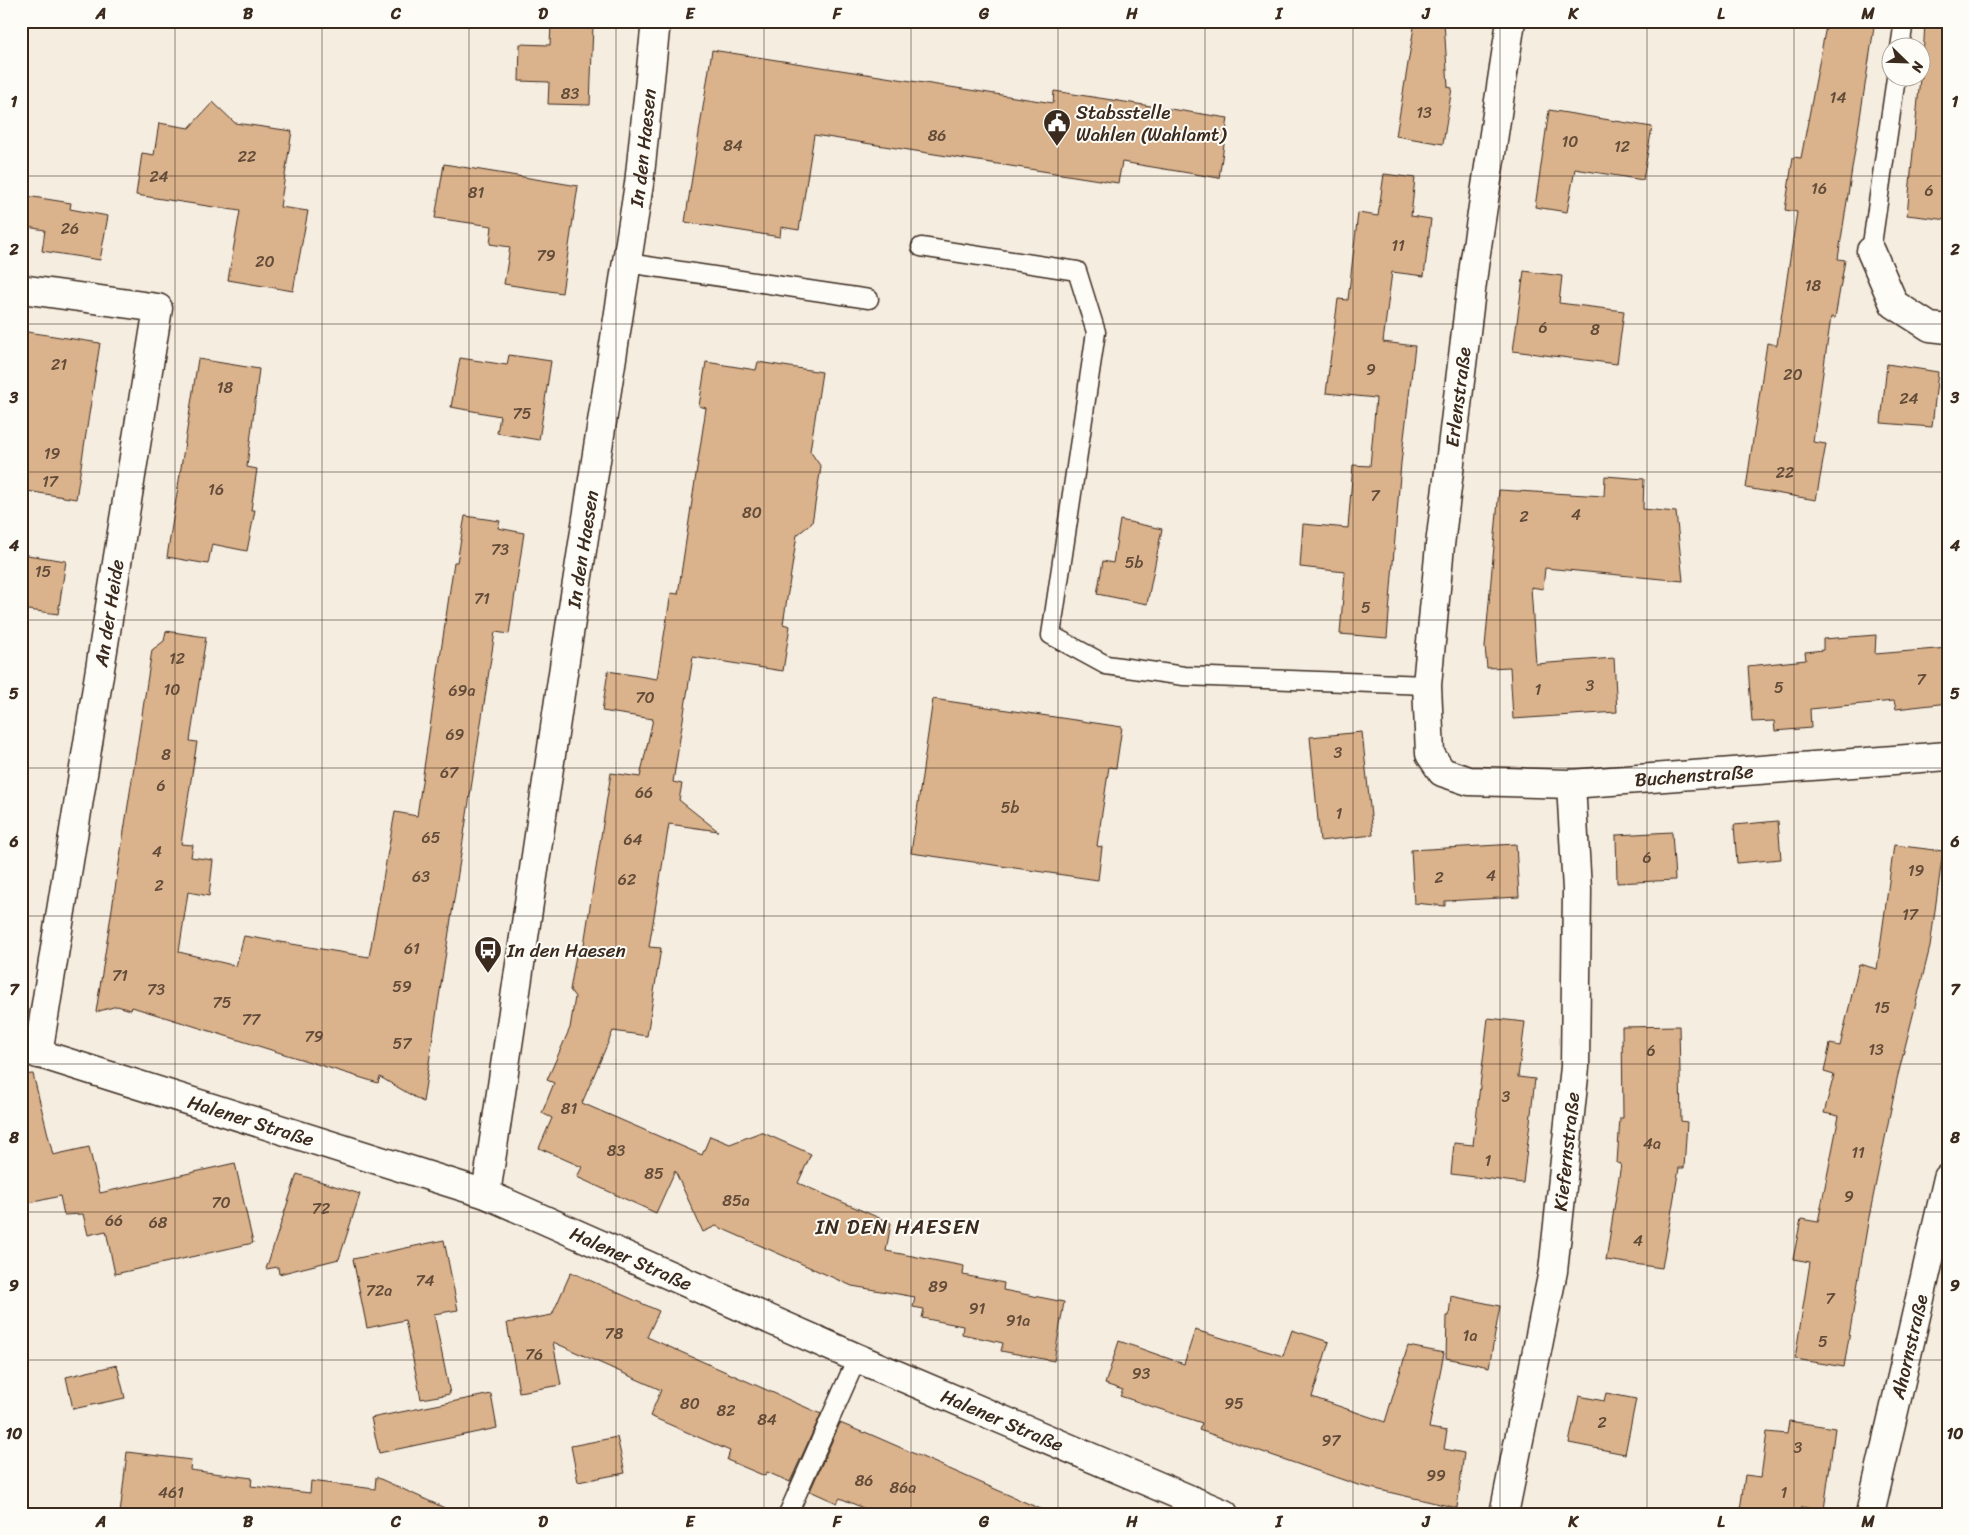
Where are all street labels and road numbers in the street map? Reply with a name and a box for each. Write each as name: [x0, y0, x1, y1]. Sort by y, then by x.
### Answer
street label: In den Haesen: [619, 87, 665, 210]
street label: Erlenstraße: [1436, 345, 1480, 449]
street label: In den Haesen: [557, 488, 608, 611]
street label: An der Heide: [84, 557, 134, 670]
street label: Buchenstraße: [1633, 754, 1755, 796]
street label: Halener Straße: [184, 1085, 319, 1156]
street label: Kiefernstraße: [1543, 1090, 1589, 1213]
street label: Halener Straße: [565, 1217, 698, 1300]
street label: Ahornstraße: [1881, 1291, 1937, 1403]
street label: Halener Straße: [936, 1379, 1069, 1461]

